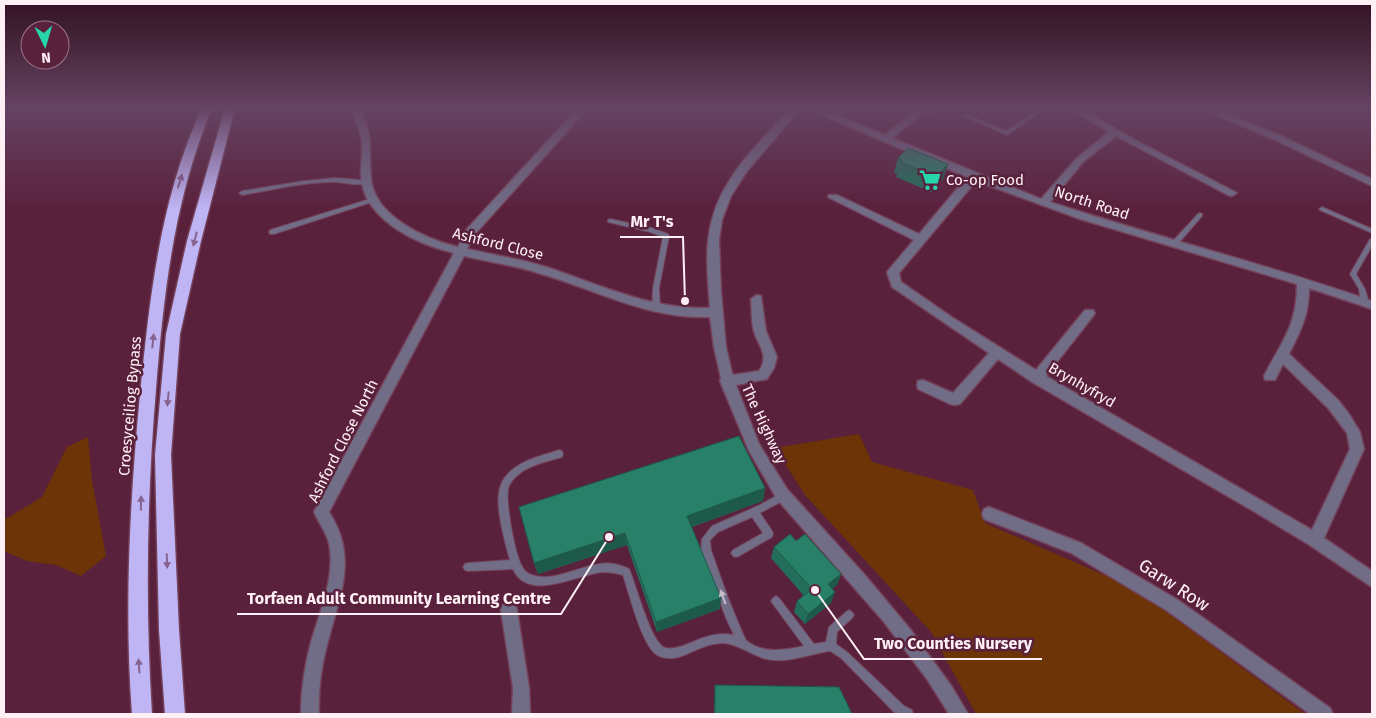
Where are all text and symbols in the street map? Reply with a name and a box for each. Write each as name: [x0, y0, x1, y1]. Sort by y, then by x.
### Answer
north arrow: [20, 20, 70, 70]
text: N: [41, 49, 51, 66]
supermarket icon: Co-op Food: [917, 167, 943, 193]
place label: Co-op Food: [946, 171, 1024, 189]
one-way arrow: [177, 174, 185, 189]
street label: North Road: [1052, 182, 1132, 224]
callout: Mr T's: [620, 206, 683, 237]
text: Mr T's: [631, 212, 674, 231]
street label: Ashford Close: [451, 224, 545, 264]
one-way arrow: [191, 232, 199, 247]
one-way arrow: [149, 333, 157, 349]
street label: Croesyceiliog Bypass: [115, 335, 145, 477]
street label: Brynhyfryd: [1045, 359, 1119, 411]
street label: Ashford Close North: [304, 376, 382, 506]
street label: The Highway: [738, 381, 791, 467]
one-way arrow: [164, 392, 172, 408]
one-way arrow: [137, 495, 145, 511]
one-way arrow: [163, 554, 171, 570]
street label: Garw Row: [1135, 554, 1214, 616]
callout: Torfaen Adult Community Learning Centre: [237, 583, 561, 614]
text: Torfaen Adult Community Learning Centre: [247, 589, 551, 608]
one-way arrow: [719, 589, 727, 604]
callout: Two Counties Nursery: [864, 628, 1042, 659]
text: Two Counties Nursery: [874, 634, 1033, 653]
one-way arrow: [135, 657, 143, 673]

